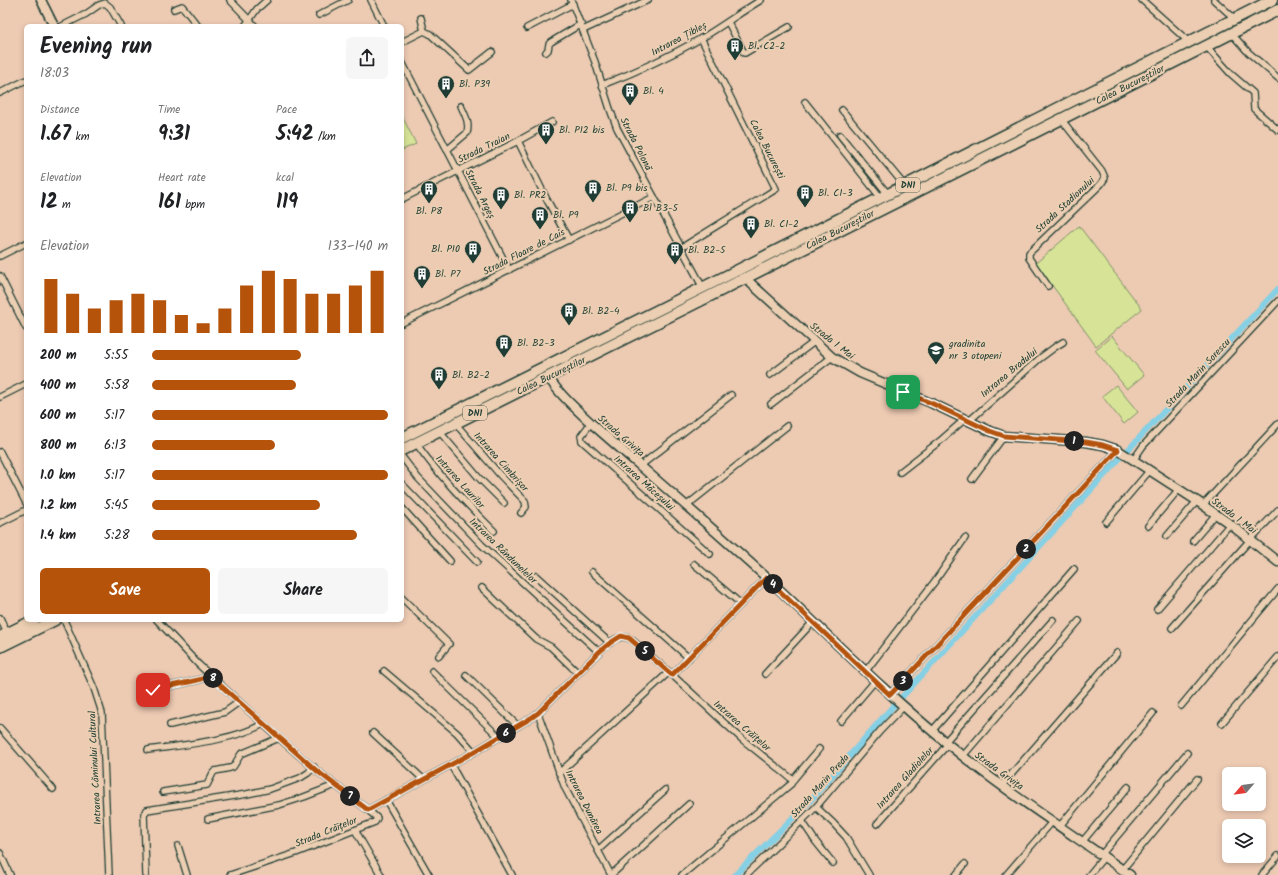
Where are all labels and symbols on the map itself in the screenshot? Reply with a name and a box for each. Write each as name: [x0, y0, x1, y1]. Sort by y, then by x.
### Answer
street label: Intrarea Țibleș: [648, 17, 710, 60]
building icon: Bl. C2-2: [725, 36, 745, 61]
place label: Bl. C2-2: [748, 38, 786, 54]
street label: Calea Bucureștilor: [1093, 60, 1168, 109]
building icon: Bl. P39: [436, 74, 456, 99]
place label: Bl. P39: [459, 76, 490, 92]
building icon: Bl. 4: [620, 81, 640, 106]
place label: Bl. 4: [643, 83, 664, 99]
street label: Strada Polonă: [616, 115, 657, 175]
street label: Calea București: [745, 116, 789, 182]
building icon: Bl. P12 bis: [536, 120, 556, 145]
place label: Bl. P12 bis: [559, 122, 605, 138]
street label: Strada Traian: [455, 128, 513, 168]
street label: Strada Argeș: [461, 166, 500, 222]
street label: Strada Stadionului: [1032, 173, 1099, 237]
building icon: Bl. P9 bis: [583, 178, 603, 203]
road number: DN1: [896, 178, 920, 192]
building icon: Bl. P8: [419, 179, 439, 204]
place label: Bl. P9 bis: [606, 180, 648, 196]
building icon: Bl. C1-3: [795, 183, 815, 208]
building icon: Bl. PR2: [491, 185, 511, 210]
place label: Bl. C1-3: [818, 185, 853, 201]
place label: Bl. PR2: [514, 187, 546, 203]
building icon: Bl B3-5: [620, 198, 640, 223]
place label: Bl B3-5: [643, 200, 679, 216]
place label: Bl. P8: [416, 203, 443, 219]
building icon: Bl. P9: [530, 205, 550, 230]
street label: Calea Bucureștilor: [803, 205, 878, 254]
place label: Bl. P9: [553, 207, 579, 223]
building icon: Bl. C1-2: [741, 214, 761, 239]
place label: Bl. C1-2: [764, 216, 799, 232]
street label: Strada Floare de Cais: [480, 224, 569, 280]
building icon: Bl. P10: [463, 239, 483, 264]
building icon: Bl. B2-5: [665, 240, 685, 265]
place label: Bl. P10: [431, 241, 460, 257]
place label: Bl. B2-5: [688, 242, 726, 258]
building icon: Bl. P7: [412, 264, 432, 289]
place label: Bl. P7: [435, 266, 461, 282]
building icon: Bl. B2-4: [559, 301, 579, 326]
place label: Bl. B2-4: [582, 303, 620, 319]
street label: Strada 1 Mai: [806, 318, 858, 364]
building icon: Bl. B2-3: [494, 333, 514, 358]
place label: Bl. B2-3: [517, 335, 555, 351]
street label: Strada Marin Sorescu: [1162, 335, 1235, 411]
place label: gradinita nr 3 otopeni: [948, 336, 1002, 364]
school or university icon: gradinita nr 3 otopeni: [926, 340, 946, 365]
street label: Intrarea Bradului: [977, 344, 1042, 402]
street label: Calea Bucureștilor: [514, 352, 589, 400]
building icon: Bl. B2-2: [429, 365, 449, 390]
place label: Bl. B2-2: [452, 367, 490, 383]
pin: [886, 375, 920, 409]
road number: DN1: [463, 406, 487, 420]
street label: Strada Grivița: [594, 411, 648, 461]
street label: Intrarea Cimbrișor: [470, 428, 533, 496]
pin: 1: [1064, 431, 1084, 451]
street label: Intrarea Laurilor: [431, 451, 489, 513]
street label: Intrarea Măceșului: [610, 451, 678, 515]
street label: Strada 1 Mai: [1208, 494, 1260, 539]
street label: Intrarea Rândunelelor: [465, 514, 541, 588]
pin: 2: [1016, 539, 1036, 559]
pin: 4: [763, 574, 783, 594]
pin: 5: [635, 641, 655, 661]
pin: 8: [203, 668, 223, 688]
pin: 3: [893, 671, 913, 691]
pin: [136, 673, 170, 707]
street label: Intrarea Crăițelor: [710, 696, 775, 756]
street label: Intrarea Căminului Cultural: [84, 710, 106, 825]
pin: 6: [496, 723, 516, 743]
street label: Intrarea Gladiolelor: [873, 743, 938, 813]
street label: Strada Grivița: [971, 748, 1027, 795]
street label: Strada Marin Preda: [787, 750, 853, 822]
street label: Intrarea Dunărea: [561, 767, 607, 837]
north arrow: [1222, 767, 1266, 811]
pin: 7: [340, 786, 360, 806]
street label: Strada Crăițelor: [293, 812, 360, 852]

